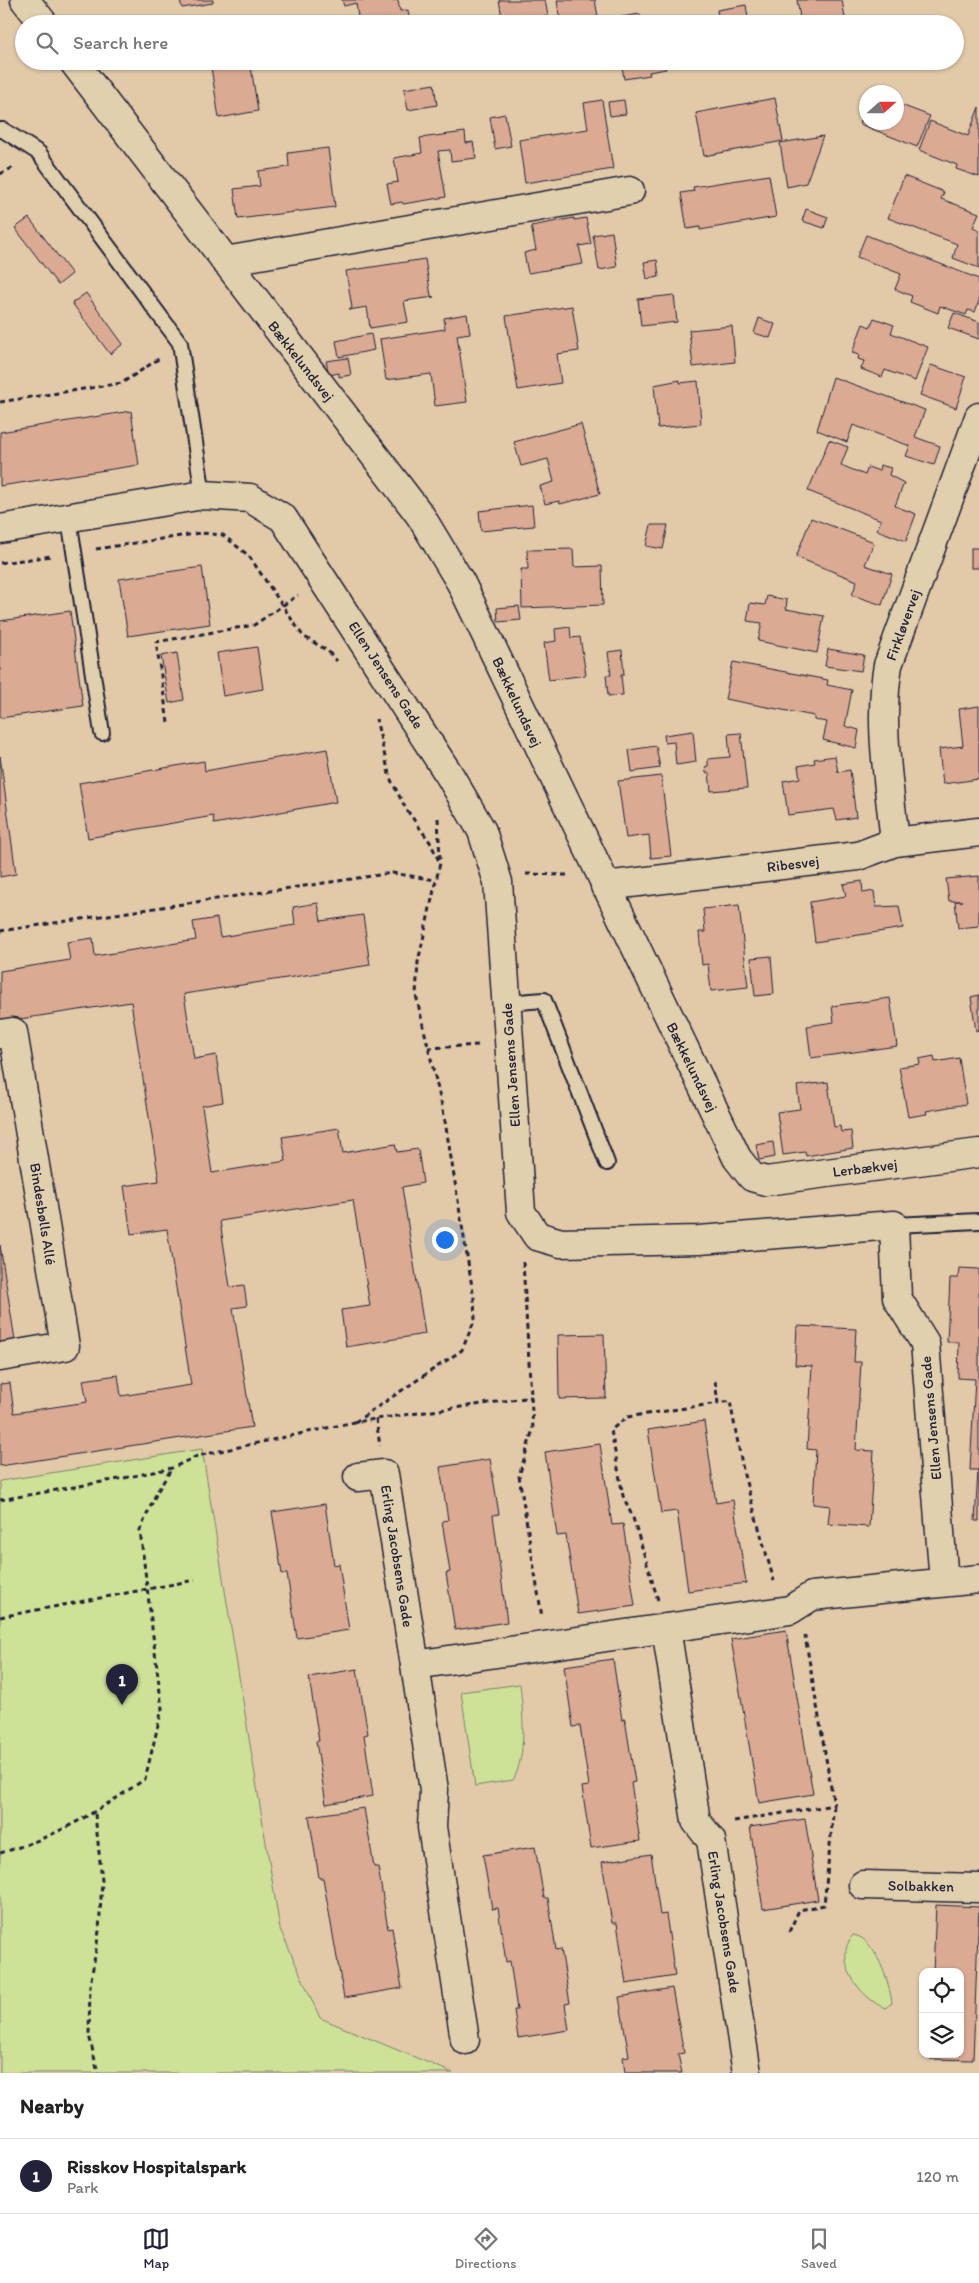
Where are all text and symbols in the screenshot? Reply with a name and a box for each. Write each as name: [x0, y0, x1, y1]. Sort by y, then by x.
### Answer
search box: [15, 15, 964, 70]
icon: search: [33, 29, 61, 57]
text: Search here: [73, 31, 168, 54]
north arrow: [859, 85, 904, 130]
street label: Bækkelundsvej: [264, 317, 338, 405]
street label: Firkløvervej: [882, 587, 924, 663]
street label: Ellen Jensens Gade: [345, 618, 427, 732]
street label: Bækkelundsvej: [488, 654, 546, 750]
street label: Ribesvej: [766, 852, 820, 876]
street label: Ellen Jensens Gade: [498, 1002, 524, 1128]
street label: Bækkelundsvej: [663, 1019, 721, 1115]
street label: Lerbækvej: [831, 1155, 899, 1181]
street label: Bindesbølls Allé: [26, 1162, 60, 1266]
your location: [432, 1227, 458, 1253]
street label: Ellen Jensens Gade: [917, 1355, 945, 1481]
street label: Erling Jacobsens Gade: [377, 1483, 417, 1629]
pin: 1: [106, 1664, 138, 1705]
street label: Erling Jacobsens Gade: [704, 1849, 744, 1995]
street label: Solbakken: [888, 1876, 954, 1896]
map controls: [919, 1968, 964, 2058]
button: locate: [919, 1968, 964, 2013]
button: layers: [919, 2013, 964, 2058]
text: Nearby: [20, 2093, 84, 2118]
text: Risskov Hospitalspark: [67, 2155, 246, 2178]
text: 1: [32, 2167, 40, 2186]
text: 120 m: [916, 2167, 959, 2186]
text: Park: [67, 2178, 98, 2197]
tab: Map: [142, 2225, 170, 2272]
tab: Directions: [455, 2225, 516, 2272]
tab: Saved: [801, 2225, 837, 2272]

